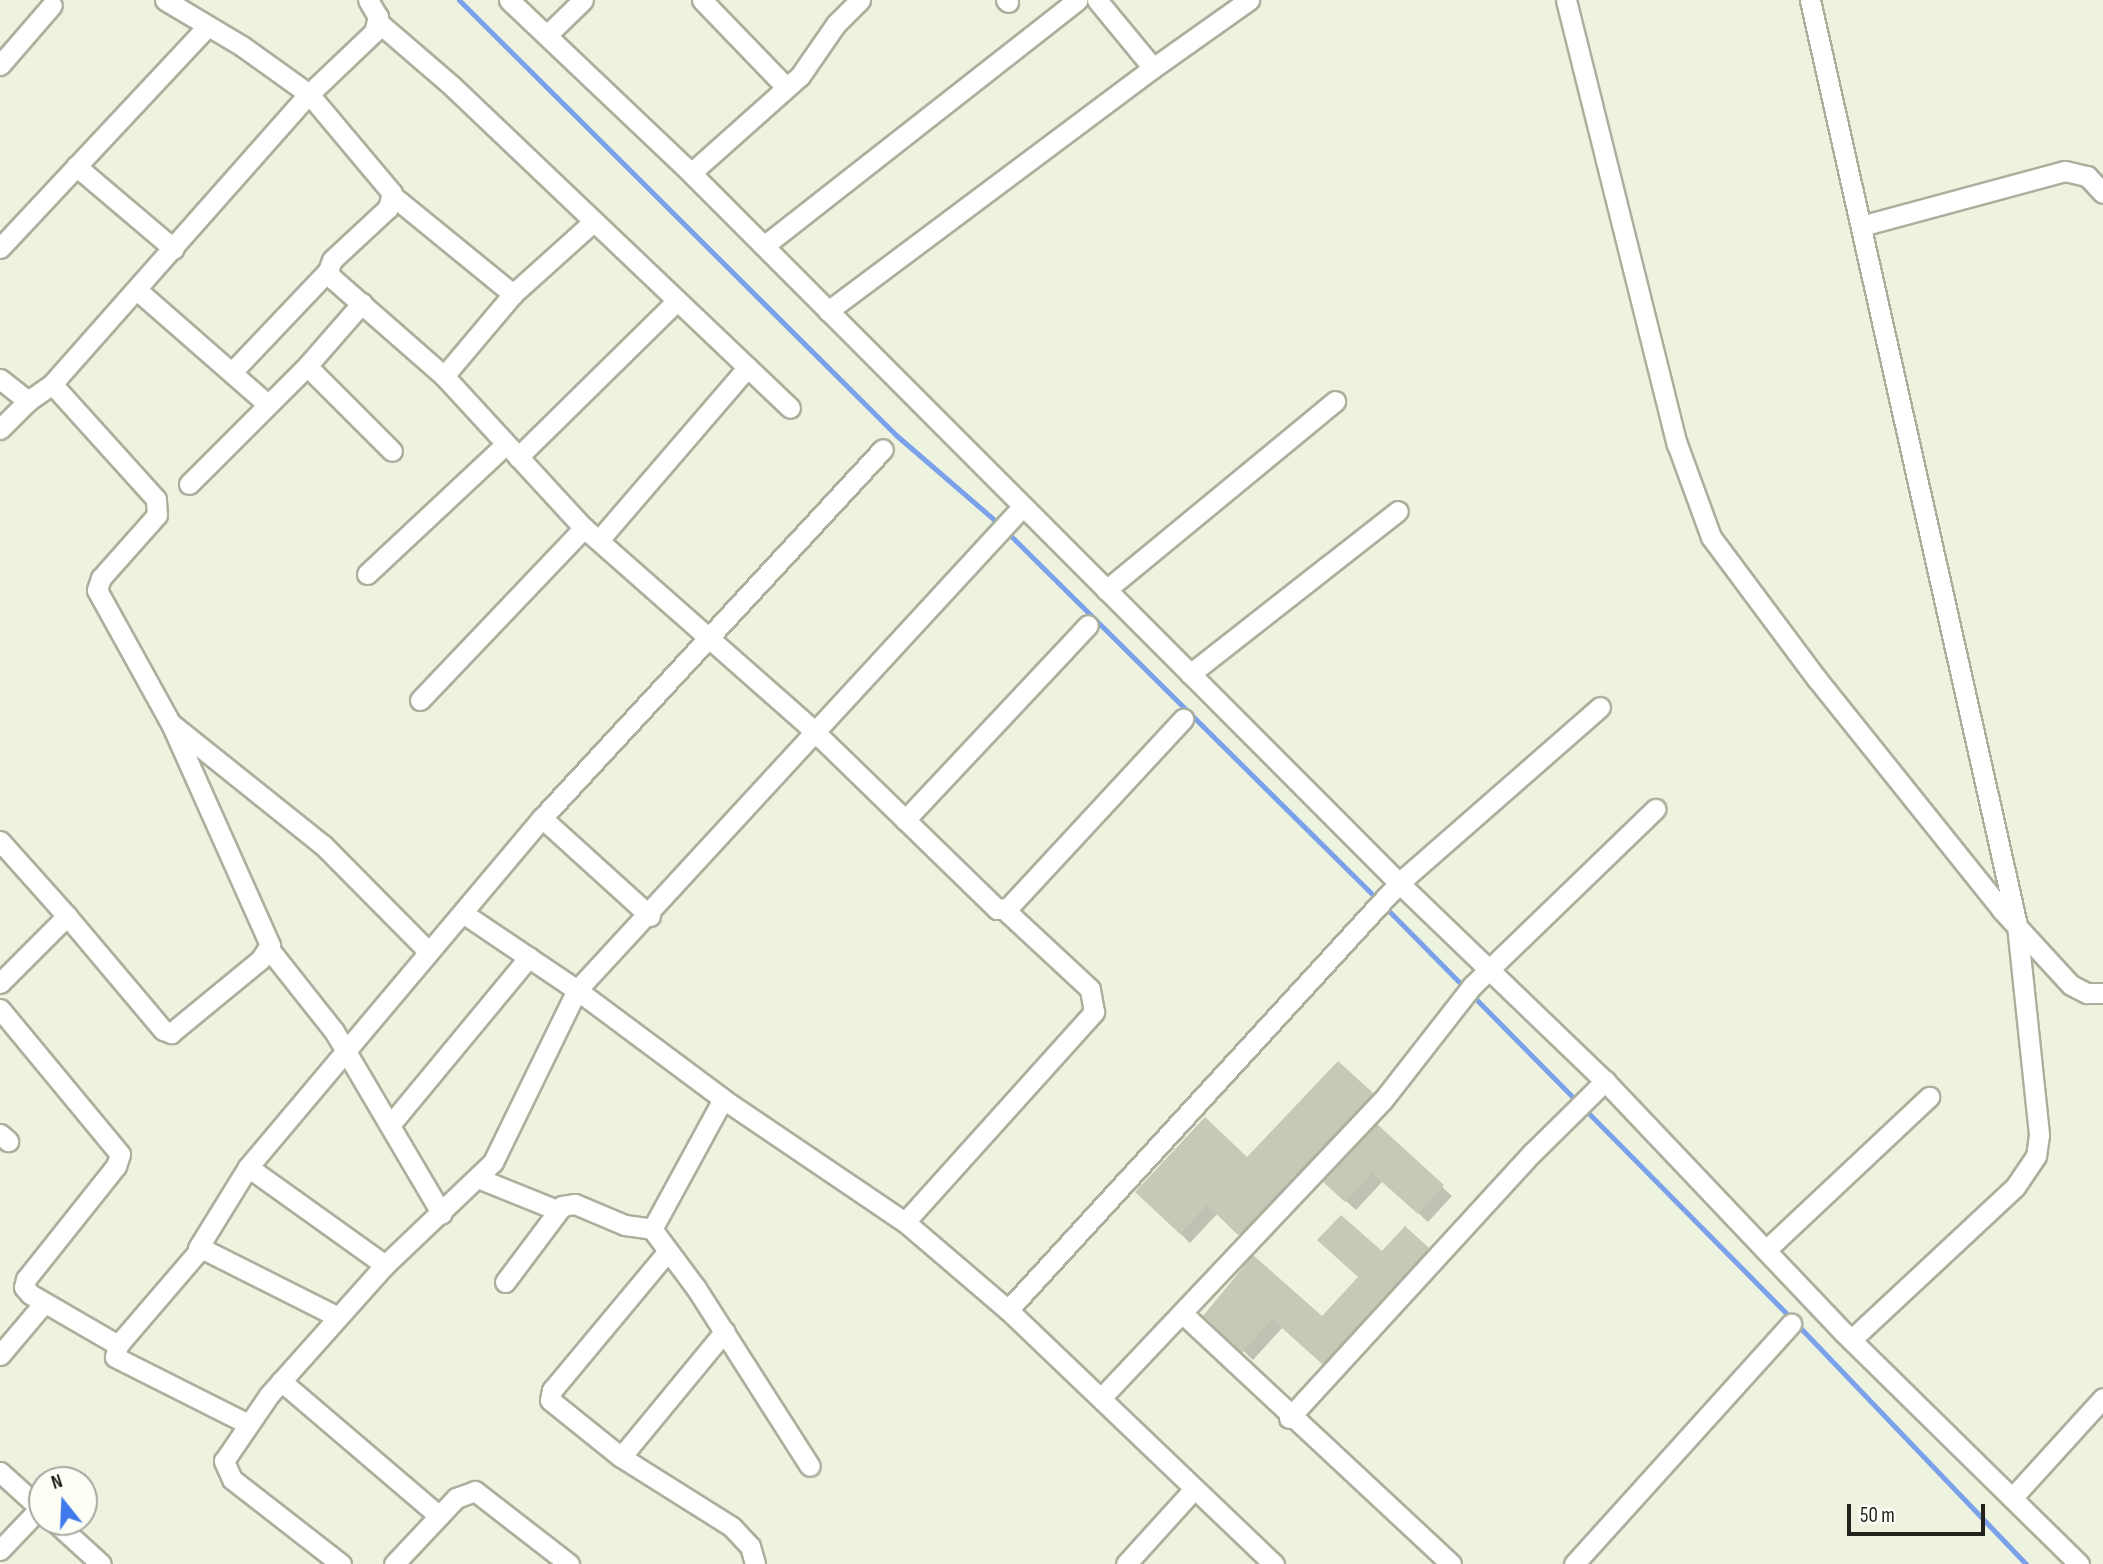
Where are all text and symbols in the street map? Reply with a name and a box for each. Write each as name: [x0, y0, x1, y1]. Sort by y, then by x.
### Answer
north arrow: [28, 1466, 98, 1536]
text: N: [49, 1470, 65, 1495]
scale bar: [1851, 1490, 1989, 1534]
text: 50 m: [1860, 1503, 1895, 1528]

